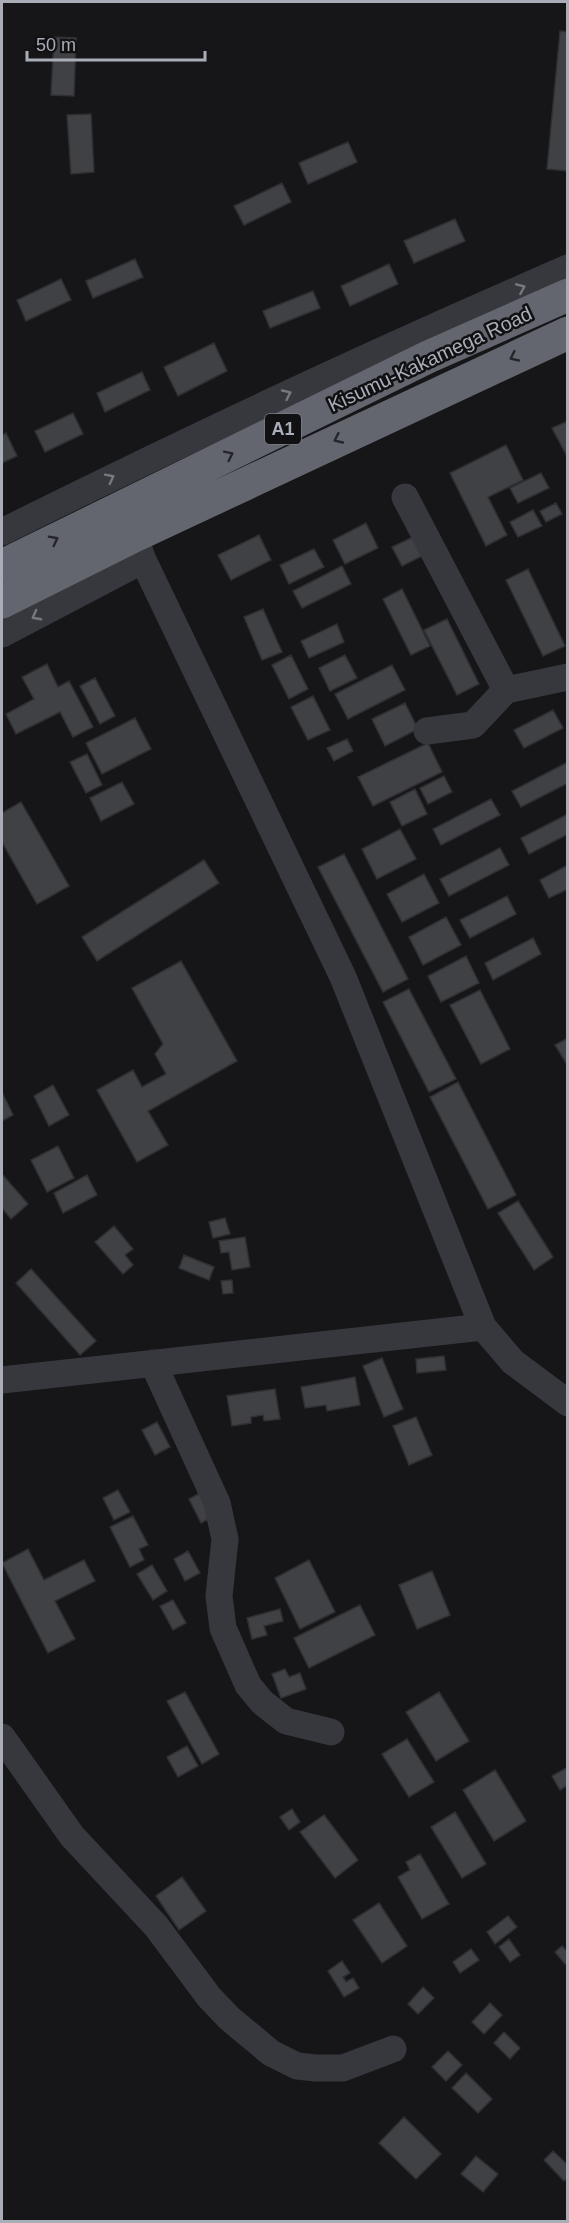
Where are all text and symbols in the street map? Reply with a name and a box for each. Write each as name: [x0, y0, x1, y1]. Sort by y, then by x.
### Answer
scale bar: [27, 24, 206, 62]
text: 50 m: [36, 35, 76, 55]
one-way arrow: [515, 283, 526, 295]
street label: Kisumu-Kakamega Road: [325, 302, 535, 416]
one-way arrow: [510, 350, 521, 362]
one-way arrow: [280, 390, 291, 402]
road number: A1: [265, 414, 301, 444]
one-way arrow: [333, 432, 344, 444]
one-way arrow: [223, 450, 234, 462]
one-way arrow: [104, 473, 115, 485]
one-way arrow: [47, 536, 58, 547]
one-way arrow: [31, 609, 42, 621]

